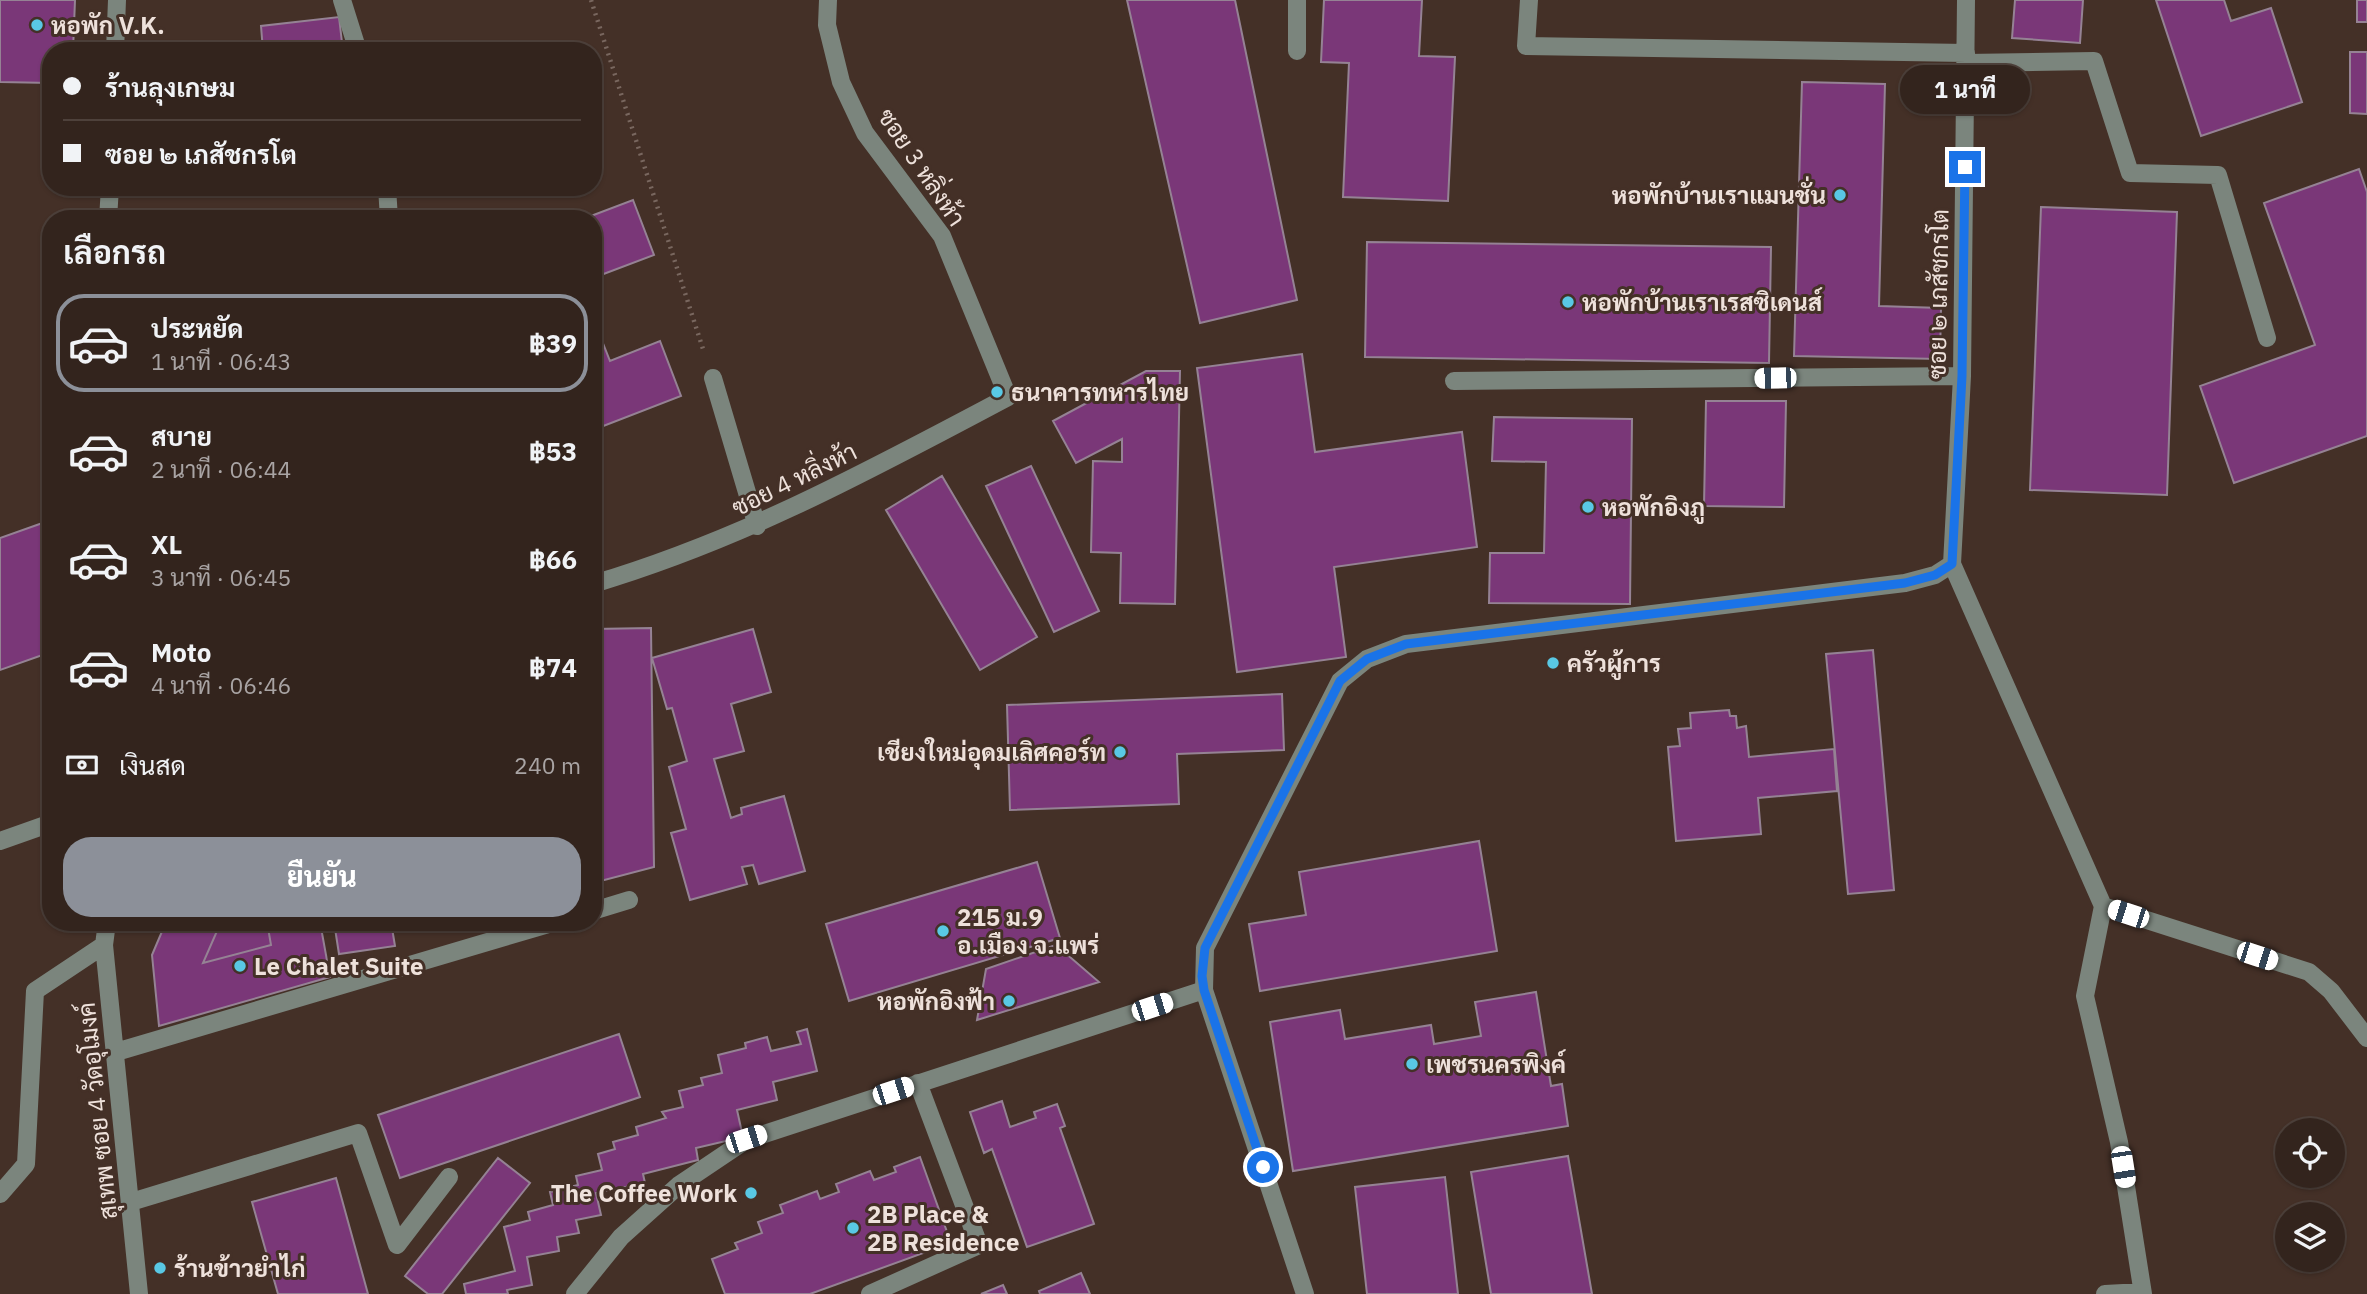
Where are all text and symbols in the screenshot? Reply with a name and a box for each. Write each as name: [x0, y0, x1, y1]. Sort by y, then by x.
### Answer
place label: หอพัก V.K.: [51, 9, 165, 41]
marker: หอพัก V.K.: [29, 17, 45, 33]
callout: 1 นาที: [1900, 66, 2030, 114]
text: ร้านลุงเกษม: [105, 70, 235, 104]
text: 1 นาที: [1934, 74, 1996, 104]
street label: ซอย 3 หลิ่งห้า: [871, 100, 975, 232]
text: ซอย ๒ เภสัชกรโต: [105, 137, 297, 171]
route end: [1949, 151, 1981, 183]
place label: หอพักบ้านเราแมนชั่น: [1612, 176, 1826, 211]
marker: หอพักบ้านเราแมนชั่น: [1832, 187, 1848, 203]
street label: ซอย ๒ เภสัชกรโต: [1921, 209, 1955, 379]
text: เลือกรถ: [63, 231, 166, 273]
place label: หอพักบ้านเราเรสซิเดนส์: [1582, 286, 1823, 318]
marker: หอพักบ้านเราเรสซิเดนส์: [1560, 294, 1576, 310]
text: ประหยัด: [151, 311, 244, 345]
icon: car: [67, 312, 130, 375]
text: ฿39: [529, 326, 577, 360]
text: 1 นาที · 06:43: [151, 346, 291, 376]
car: [1754, 367, 1797, 389]
place label: ธนาคารทหารไทย: [1011, 376, 1189, 408]
marker: ธนาคารทหารไทย: [989, 384, 1005, 400]
text: สบาย: [151, 419, 212, 453]
icon: car: [67, 420, 130, 483]
street label: ซอย 4 หลิ่งห้า: [725, 432, 862, 523]
text: ฿53: [529, 434, 577, 468]
text: 2 นาที · 06:44: [151, 454, 291, 484]
place label: หอพักอิงภู: [1602, 491, 1705, 524]
marker: หอพักอิงภู: [1580, 499, 1596, 515]
text: XL: [151, 527, 182, 561]
icon: car: [67, 528, 130, 591]
text: ฿66: [529, 542, 577, 576]
text: 3 นาที · 06:45: [151, 562, 291, 592]
text: Moto: [151, 635, 211, 669]
icon: car: [67, 636, 130, 699]
place label: ครัวผู้การ: [1567, 647, 1661, 680]
text: ฿74: [529, 650, 577, 684]
marker: ครัวผู้การ: [1545, 655, 1561, 671]
text: 4 นาที · 06:46: [151, 670, 291, 700]
place label: เชียงใหม่อุดมเลิศคอร์ท: [877, 736, 1106, 770]
marker: เชียงใหม่อุดมเลิศคอร์ท: [1112, 744, 1128, 760]
icon: cash: [63, 746, 101, 784]
text: เงินสด: [119, 748, 186, 782]
text: 240 m: [514, 750, 581, 780]
button: ยืนยัน: [63, 837, 581, 917]
car: [2105, 898, 2152, 930]
place label: 215 ม.9 อ.เมือง จ.แพร่: [957, 901, 1099, 961]
marker: 215 ม.9 อ.เมือง จ.แพร่: [935, 923, 951, 939]
car: [2234, 940, 2281, 972]
place label: Le Chalet Suite: [254, 950, 424, 982]
marker: Le Chalet Suite: [232, 958, 248, 974]
place label: หอพักอิงฟ้า: [877, 985, 995, 1017]
car: [1129, 991, 1176, 1023]
marker: หอพักอิงฟ้า: [1001, 993, 1017, 1009]
street label: สุเทพ ซอย 4 วัดอุโมงค์: [70, 1001, 125, 1221]
place label: เพชรนครพิงค์: [1426, 1048, 1567, 1080]
marker: เพชรนครพิงค์: [1404, 1056, 1420, 1072]
car: [870, 1075, 917, 1107]
map controls: [2275, 1118, 2345, 1272]
button: locate: [2275, 1118, 2345, 1188]
car: [723, 1123, 770, 1155]
car: [2110, 1145, 2137, 1189]
route start: [1247, 1151, 1279, 1183]
place label: The Coffee Work: [551, 1177, 737, 1209]
marker: The Coffee Work: [743, 1185, 759, 1201]
place label: 2B Place & 2B Residence: [867, 1198, 1020, 1258]
button: layers: [2275, 1202, 2345, 1272]
marker: 2B Place & 2B Residence: [845, 1220, 861, 1236]
place label: ร้านข้าวยำไก่: [174, 1252, 305, 1284]
marker: ร้านข้าวยำไก่: [152, 1260, 168, 1276]

